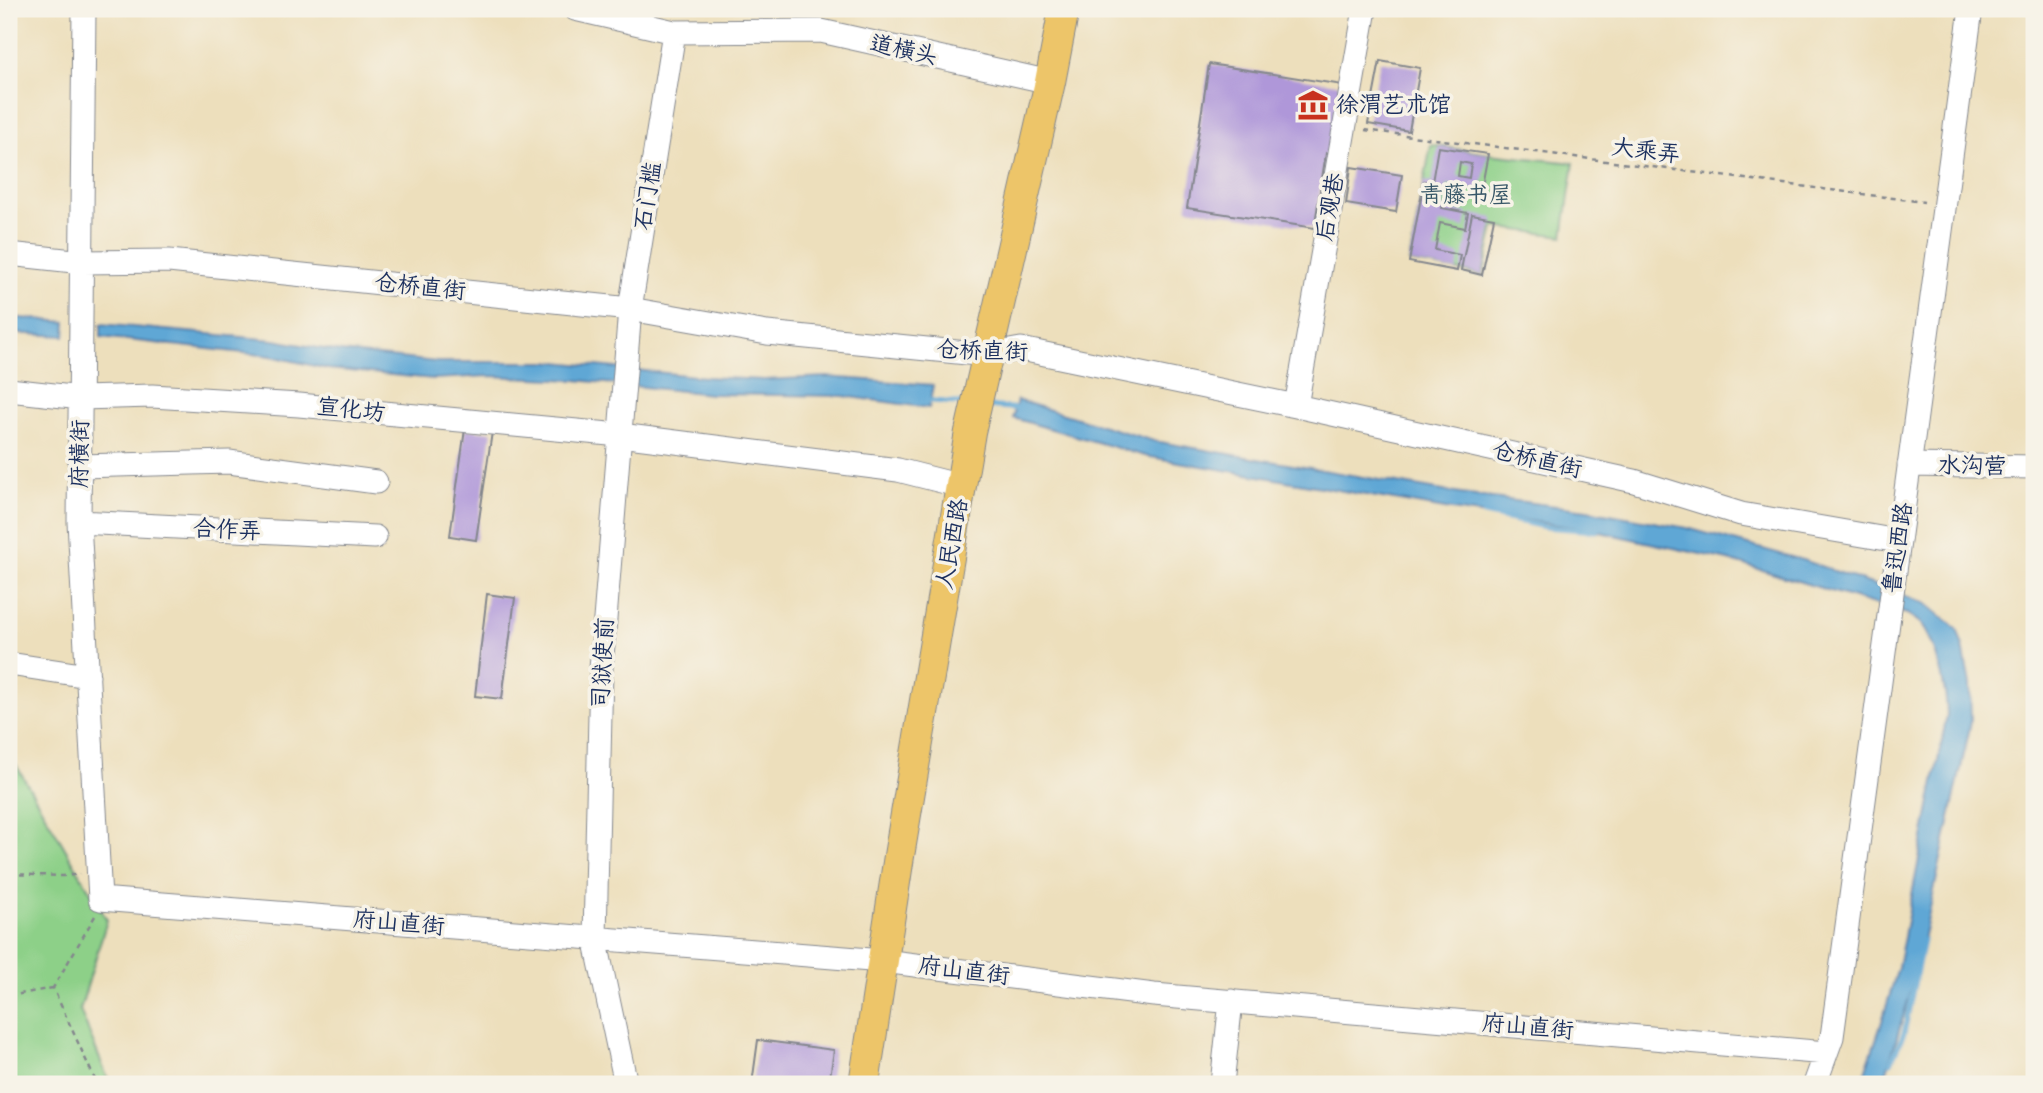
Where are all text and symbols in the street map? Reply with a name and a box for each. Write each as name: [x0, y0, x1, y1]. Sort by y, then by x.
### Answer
street label: 道横头: [867, 27, 941, 73]
museum icon: 徐渭艺术馆: [1296, 88, 1330, 122]
place label: 徐渭艺术馆: [1336, 89, 1451, 121]
street label: 大乘弄: [1610, 131, 1682, 171]
street label: 石门槛: [627, 159, 669, 233]
street label: 后观巷: [1308, 169, 1352, 244]
park label: 青藤书屋: [1420, 179, 1512, 211]
street label: 仓桥直街: [373, 266, 467, 308]
street label: 仓桥直街: [935, 333, 1029, 369]
street label: 宣化坊: [315, 390, 387, 430]
street label: 府横街: [63, 419, 97, 489]
street label: 仓桥直街: [1489, 434, 1585, 486]
street label: 水沟营: [1937, 449, 2007, 483]
street label: 人民西路: [928, 496, 976, 592]
street label: 鲁迅西路: [1876, 500, 1920, 596]
street label: 合作弄: [192, 512, 262, 548]
street label: 司狱使前: [585, 616, 621, 710]
street label: 府山直街: [352, 903, 446, 943]
street label: 府山直街: [916, 950, 1012, 992]
street label: 府山直街: [1481, 1007, 1575, 1047]

